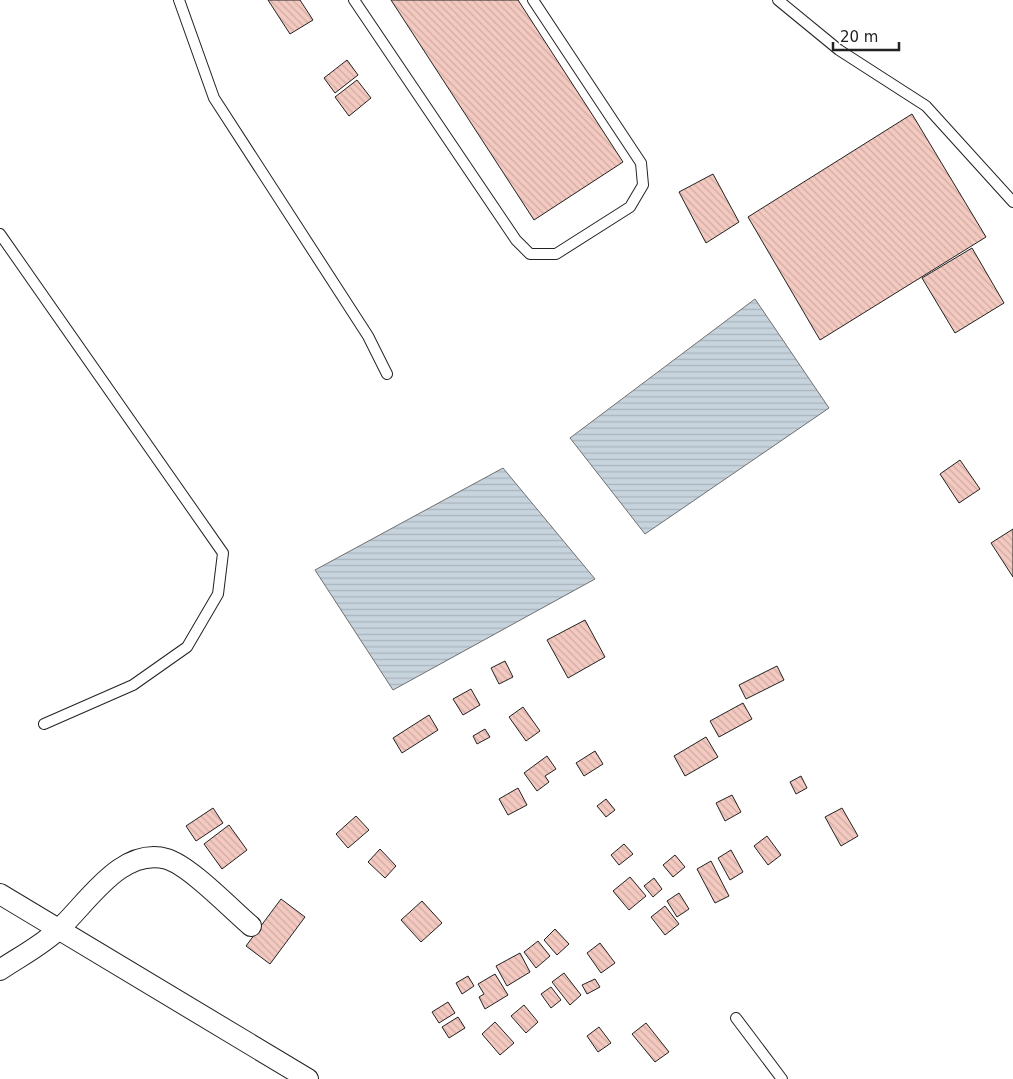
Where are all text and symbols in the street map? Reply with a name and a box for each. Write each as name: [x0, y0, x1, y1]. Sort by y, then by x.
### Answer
scale bar: [833, 20, 899, 52]
text: 20 m: [840, 28, 878, 46]

